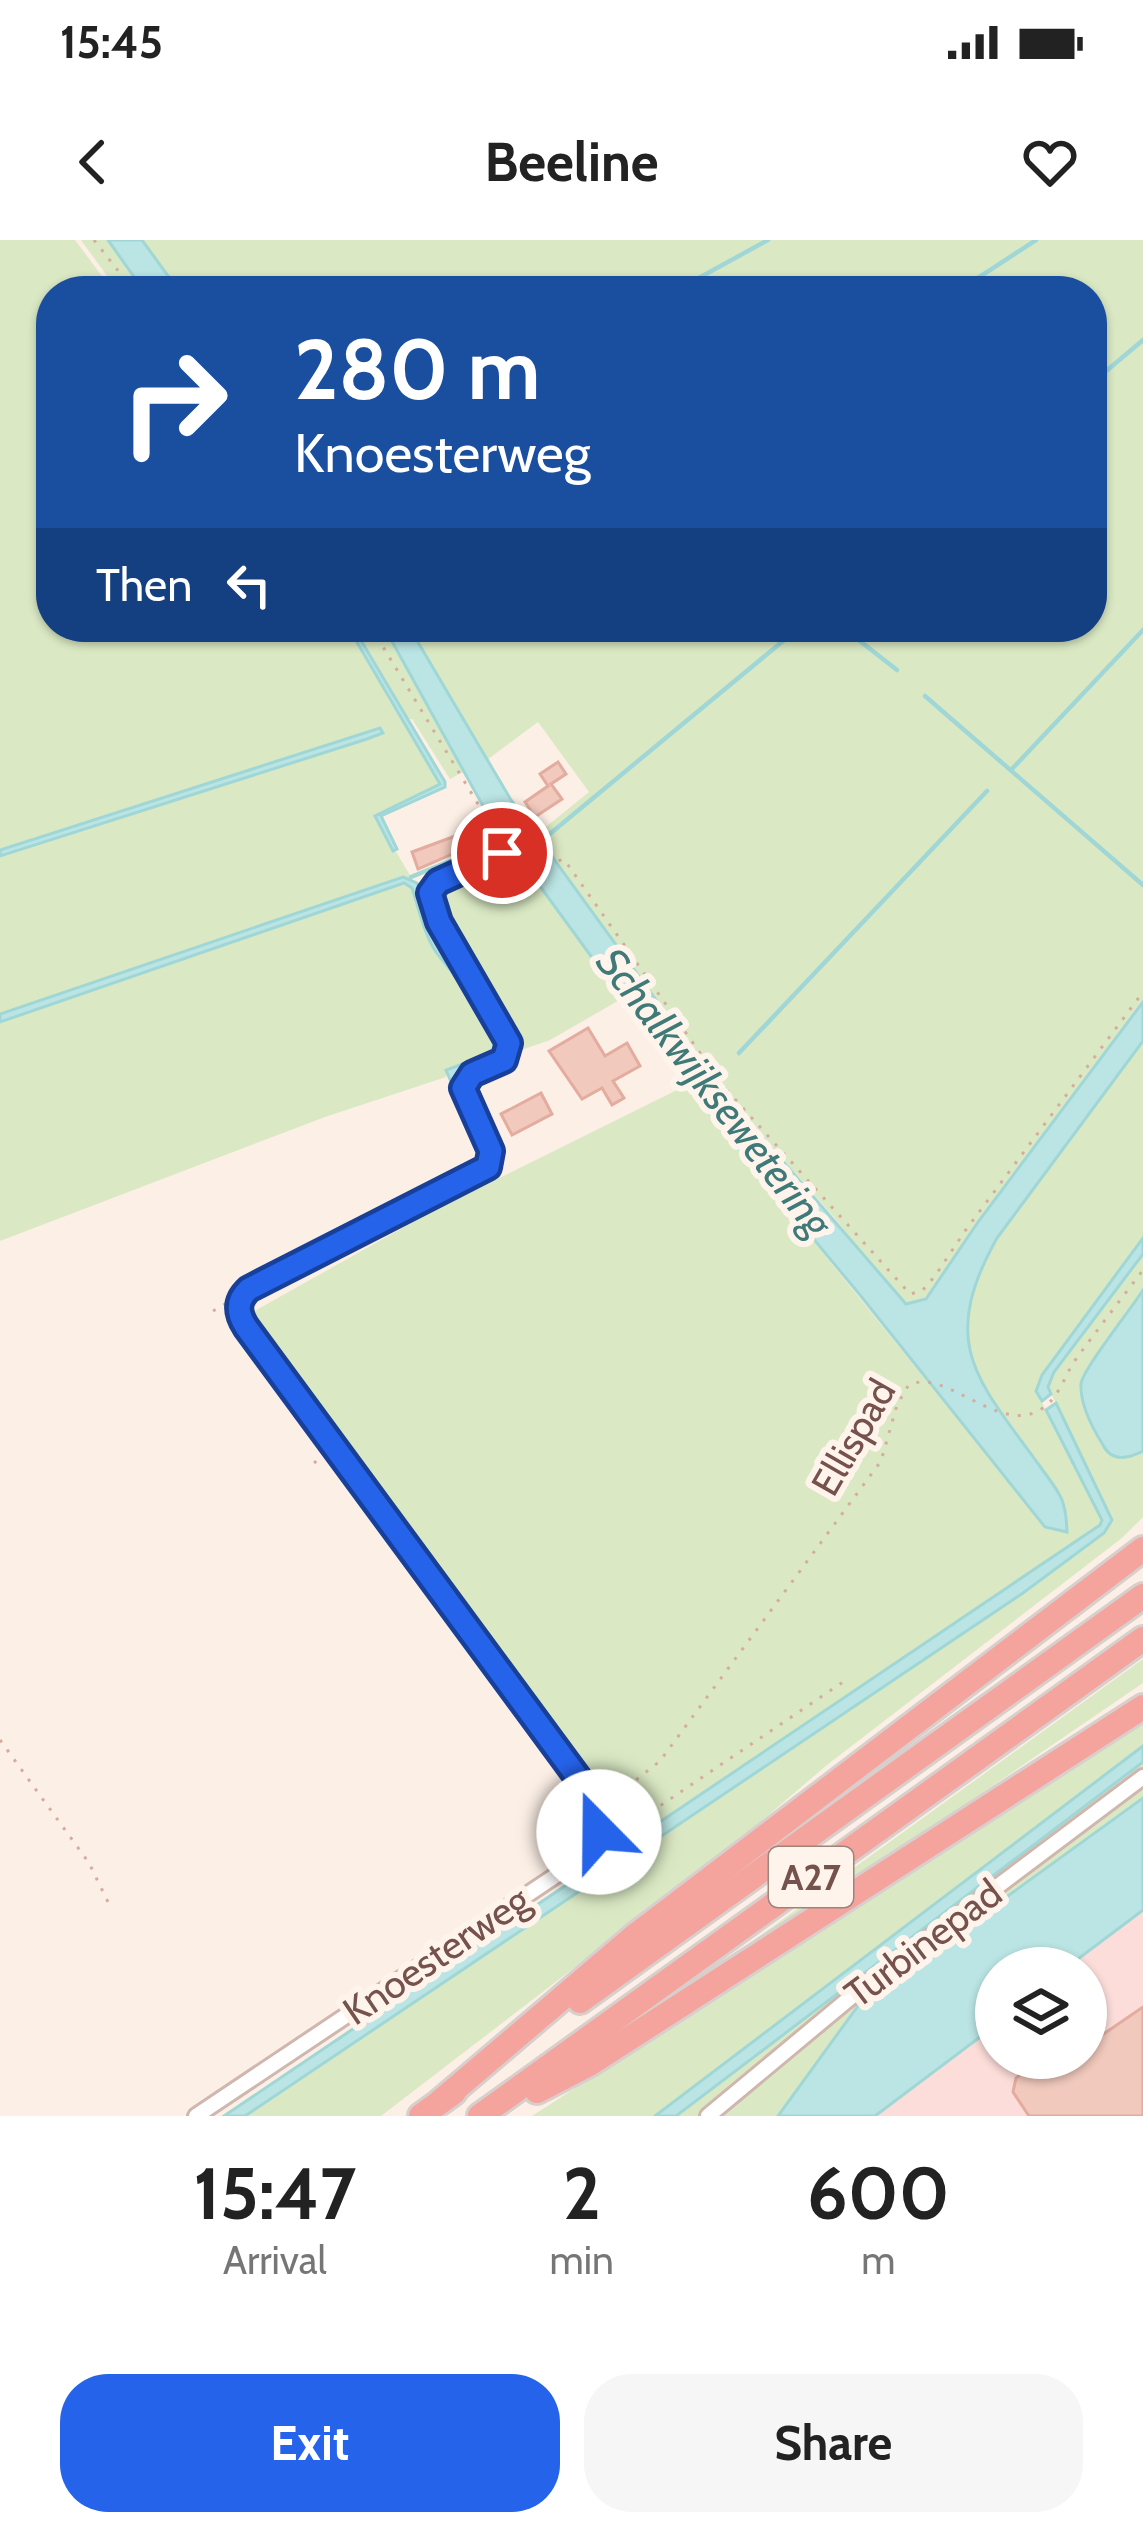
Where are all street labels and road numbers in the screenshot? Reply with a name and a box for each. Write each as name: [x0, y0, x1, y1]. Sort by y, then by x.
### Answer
street label: Ellispad: [801, 1370, 905, 1504]
road number: A27: [769, 1847, 853, 1907]
street label: Turbinepad: [835, 1868, 1011, 2018]
street label: Knoesterweg: [334, 1875, 539, 2035]

